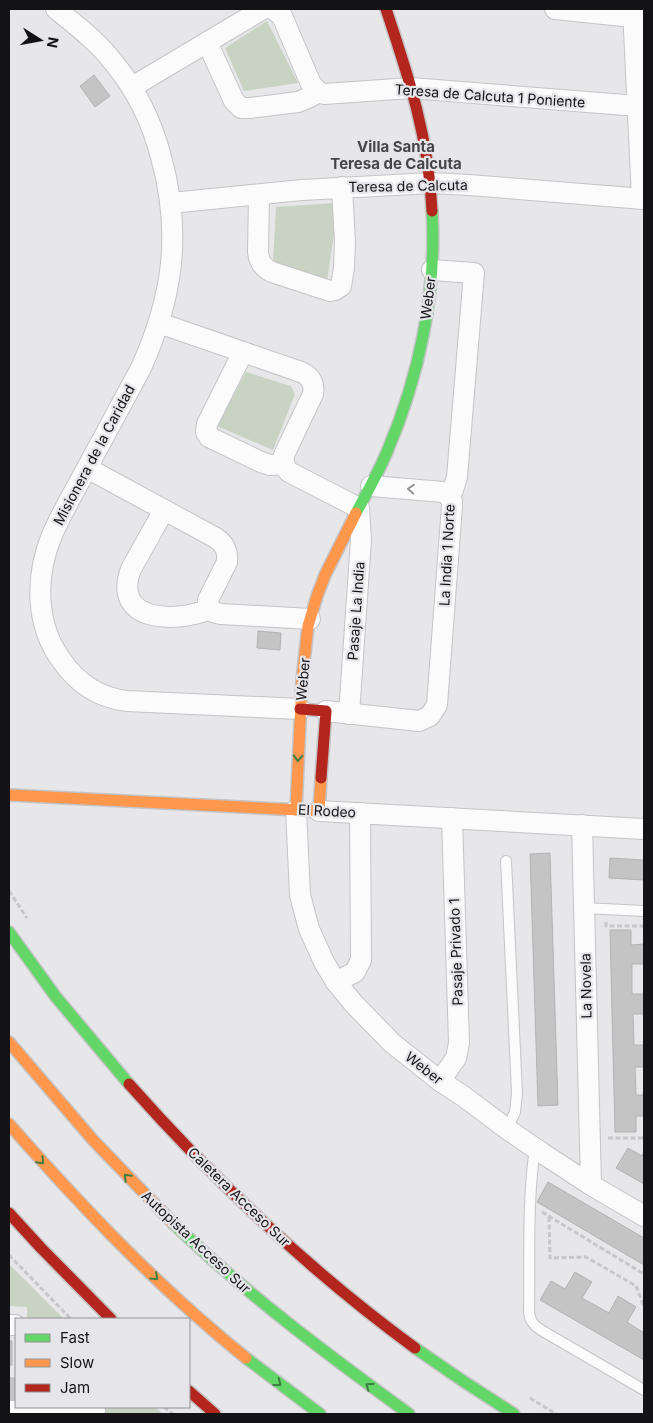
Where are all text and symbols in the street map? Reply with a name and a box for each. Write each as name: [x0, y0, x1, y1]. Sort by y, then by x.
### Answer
north arrow: [15, 15, 65, 65]
text: N: [44, 36, 63, 49]
street label: Teresa de Calcuta 1 Poniente: [394, 80, 586, 111]
district label: Villa Santa Teresa de Calcuta: [330, 137, 462, 173]
street label: Teresa de Calcuta: [348, 176, 468, 195]
street label: Weber: [416, 275, 439, 320]
street label: Misionera de la Caridad: [49, 382, 138, 528]
one-way arrow: [407, 484, 415, 495]
street label: La India 1 Norte: [435, 504, 458, 606]
street label: Pasaje La India: [344, 561, 367, 661]
street label: Weber: [292, 657, 313, 701]
one-way arrow: [293, 754, 303, 762]
street label: El Rodeo: [298, 800, 356, 821]
street label: Pasaje Privado 1: [445, 898, 466, 1006]
street label: La Novela: [576, 953, 595, 1019]
street label: Weber: [402, 1048, 447, 1088]
street label: Caletera Acceso Sur: [185, 1144, 294, 1250]
one-way arrow: [35, 1155, 44, 1164]
one-way arrow: [124, 1174, 133, 1183]
street label: Autopista Acceso Sur: [138, 1187, 254, 1296]
one-way arrow: [149, 1271, 158, 1280]
legend: [15, 1318, 190, 1408]
text: Fast: [60, 1328, 90, 1347]
text: Slow: [60, 1353, 94, 1372]
one-way arrow: [272, 1377, 281, 1385]
text: Jam: [60, 1378, 90, 1397]
one-way arrow: [366, 1383, 375, 1391]

